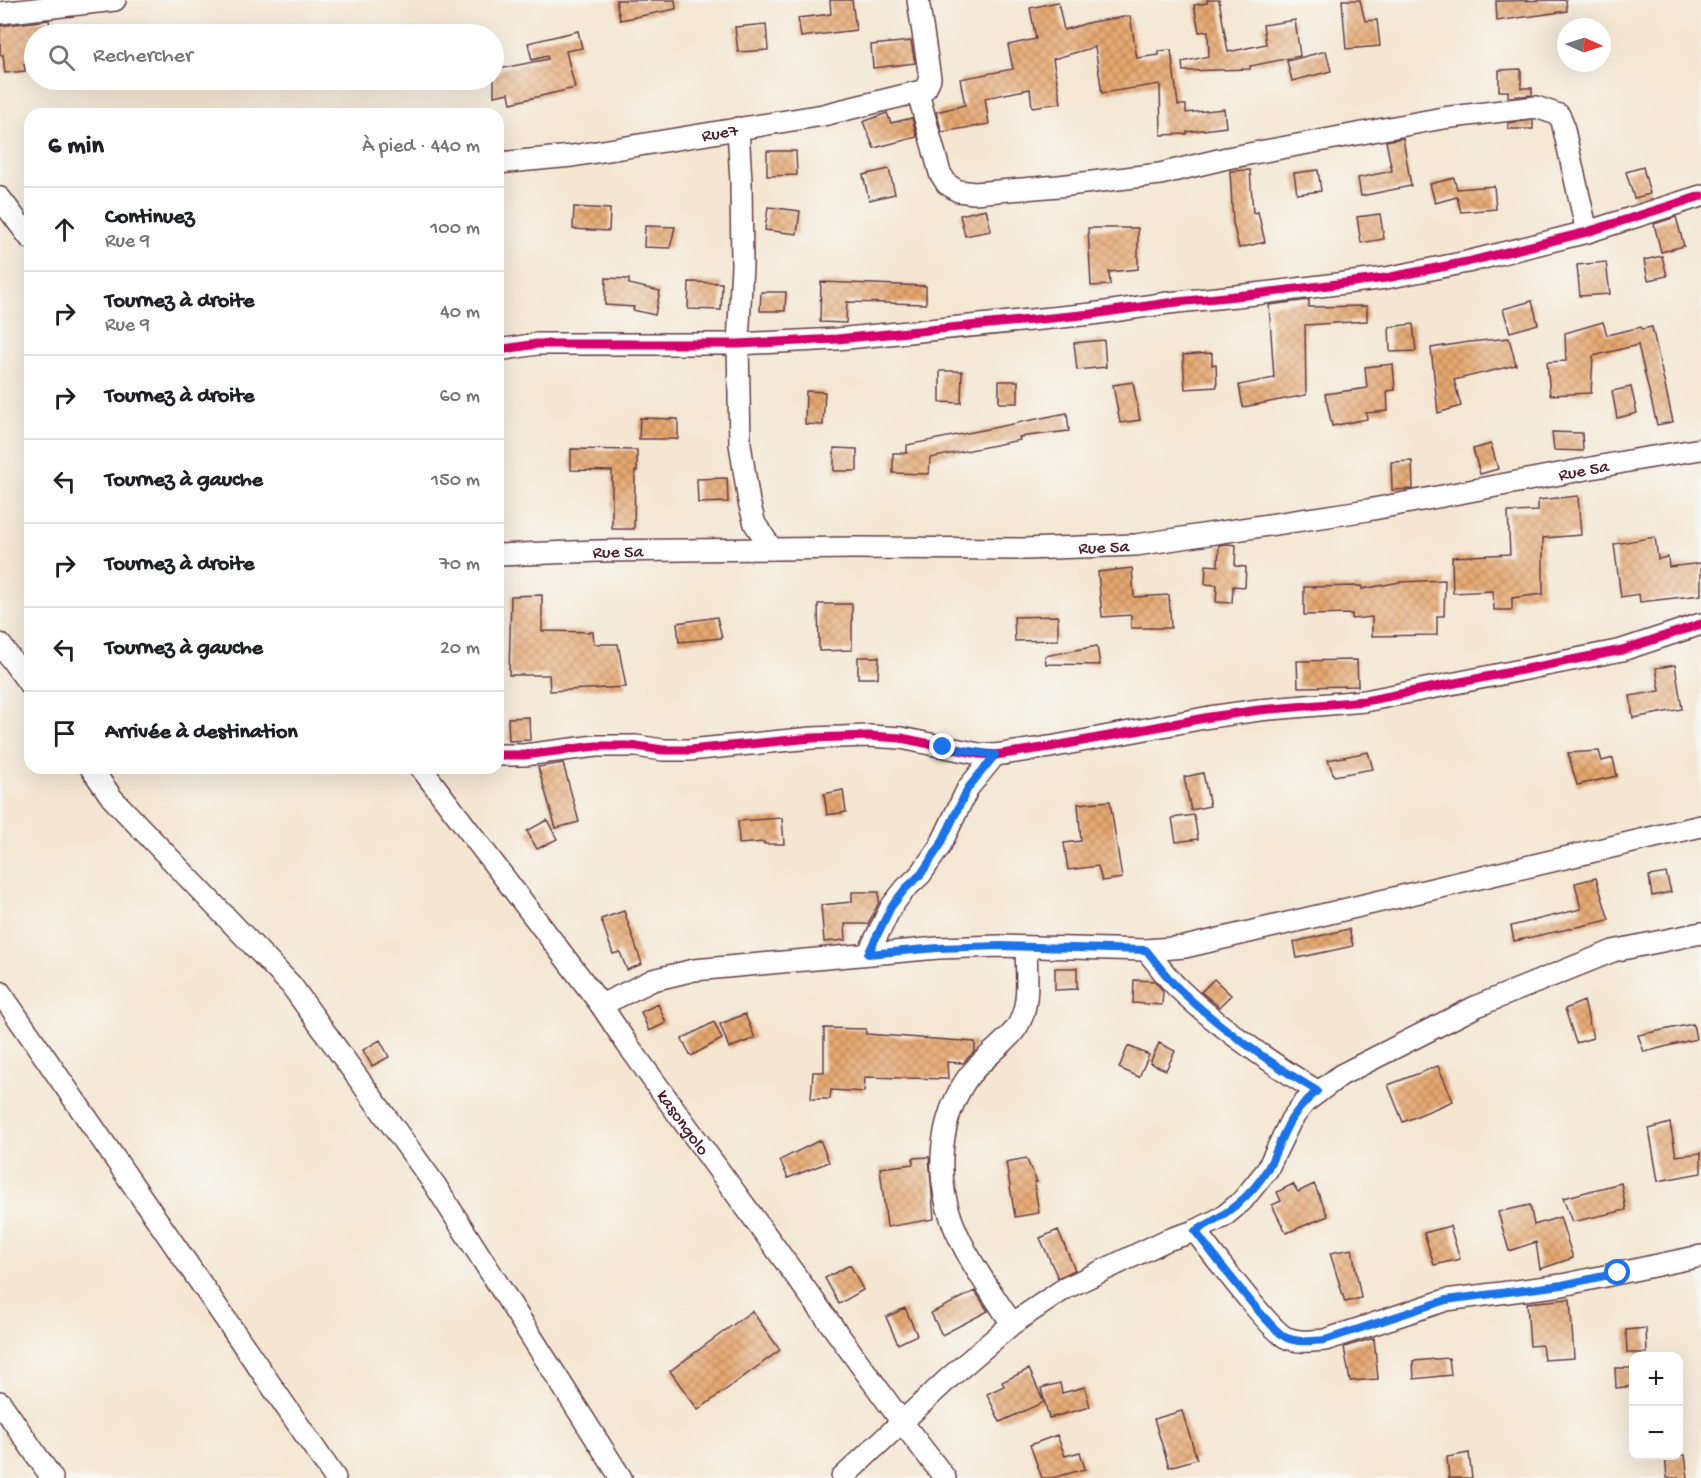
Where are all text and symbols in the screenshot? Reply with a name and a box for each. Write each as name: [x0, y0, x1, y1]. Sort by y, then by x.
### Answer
north arrow: [1557, 18, 1611, 72]
search box: [24, 24, 504, 90]
icon: search: [45, 41, 78, 74]
text: Rechercher: [93, 44, 193, 70]
street label: Rue7: [700, 121, 740, 148]
text: 6 min: [48, 132, 104, 163]
text: À pied · 440 m: [362, 136, 480, 159]
text: Continuez: [105, 205, 194, 231]
icon: ahead: [48, 213, 81, 246]
text: 100 m: [430, 218, 480, 241]
text: Rue 9: [105, 231, 150, 254]
text: Tournez à droite: [105, 289, 254, 315]
icon: right: [48, 297, 81, 330]
text: 40 m: [440, 302, 480, 325]
text: Rue 9: [105, 315, 150, 338]
icon: right: [48, 381, 81, 414]
text: Tournez à droite: [105, 384, 254, 410]
text: 60 m: [440, 386, 480, 409]
street label: Rue 5a: [1557, 457, 1612, 487]
icon: left: [48, 465, 81, 498]
text: Tournez à gauche: [105, 468, 263, 494]
text: 150 m: [431, 470, 480, 493]
street label: Rue 5a: [1078, 537, 1131, 560]
street label: Rue 5a: [592, 542, 645, 564]
icon: right: [48, 549, 81, 582]
text: Tournez à droite: [105, 552, 254, 578]
text: 70 m: [439, 554, 480, 577]
icon: left: [48, 633, 81, 666]
text: Tournez à gauche: [105, 636, 263, 662]
text: 20 m: [440, 638, 480, 661]
icon: arrive: [48, 717, 81, 750]
text: Arrivée à destination: [105, 720, 298, 746]
route end: [929, 733, 955, 759]
street label: kasongolo: [651, 1087, 712, 1160]
route start: [1604, 1259, 1630, 1285]
map controls: [1629, 1352, 1683, 1460]
button: +: [1629, 1352, 1683, 1406]
button: −: [1629, 1406, 1683, 1460]

